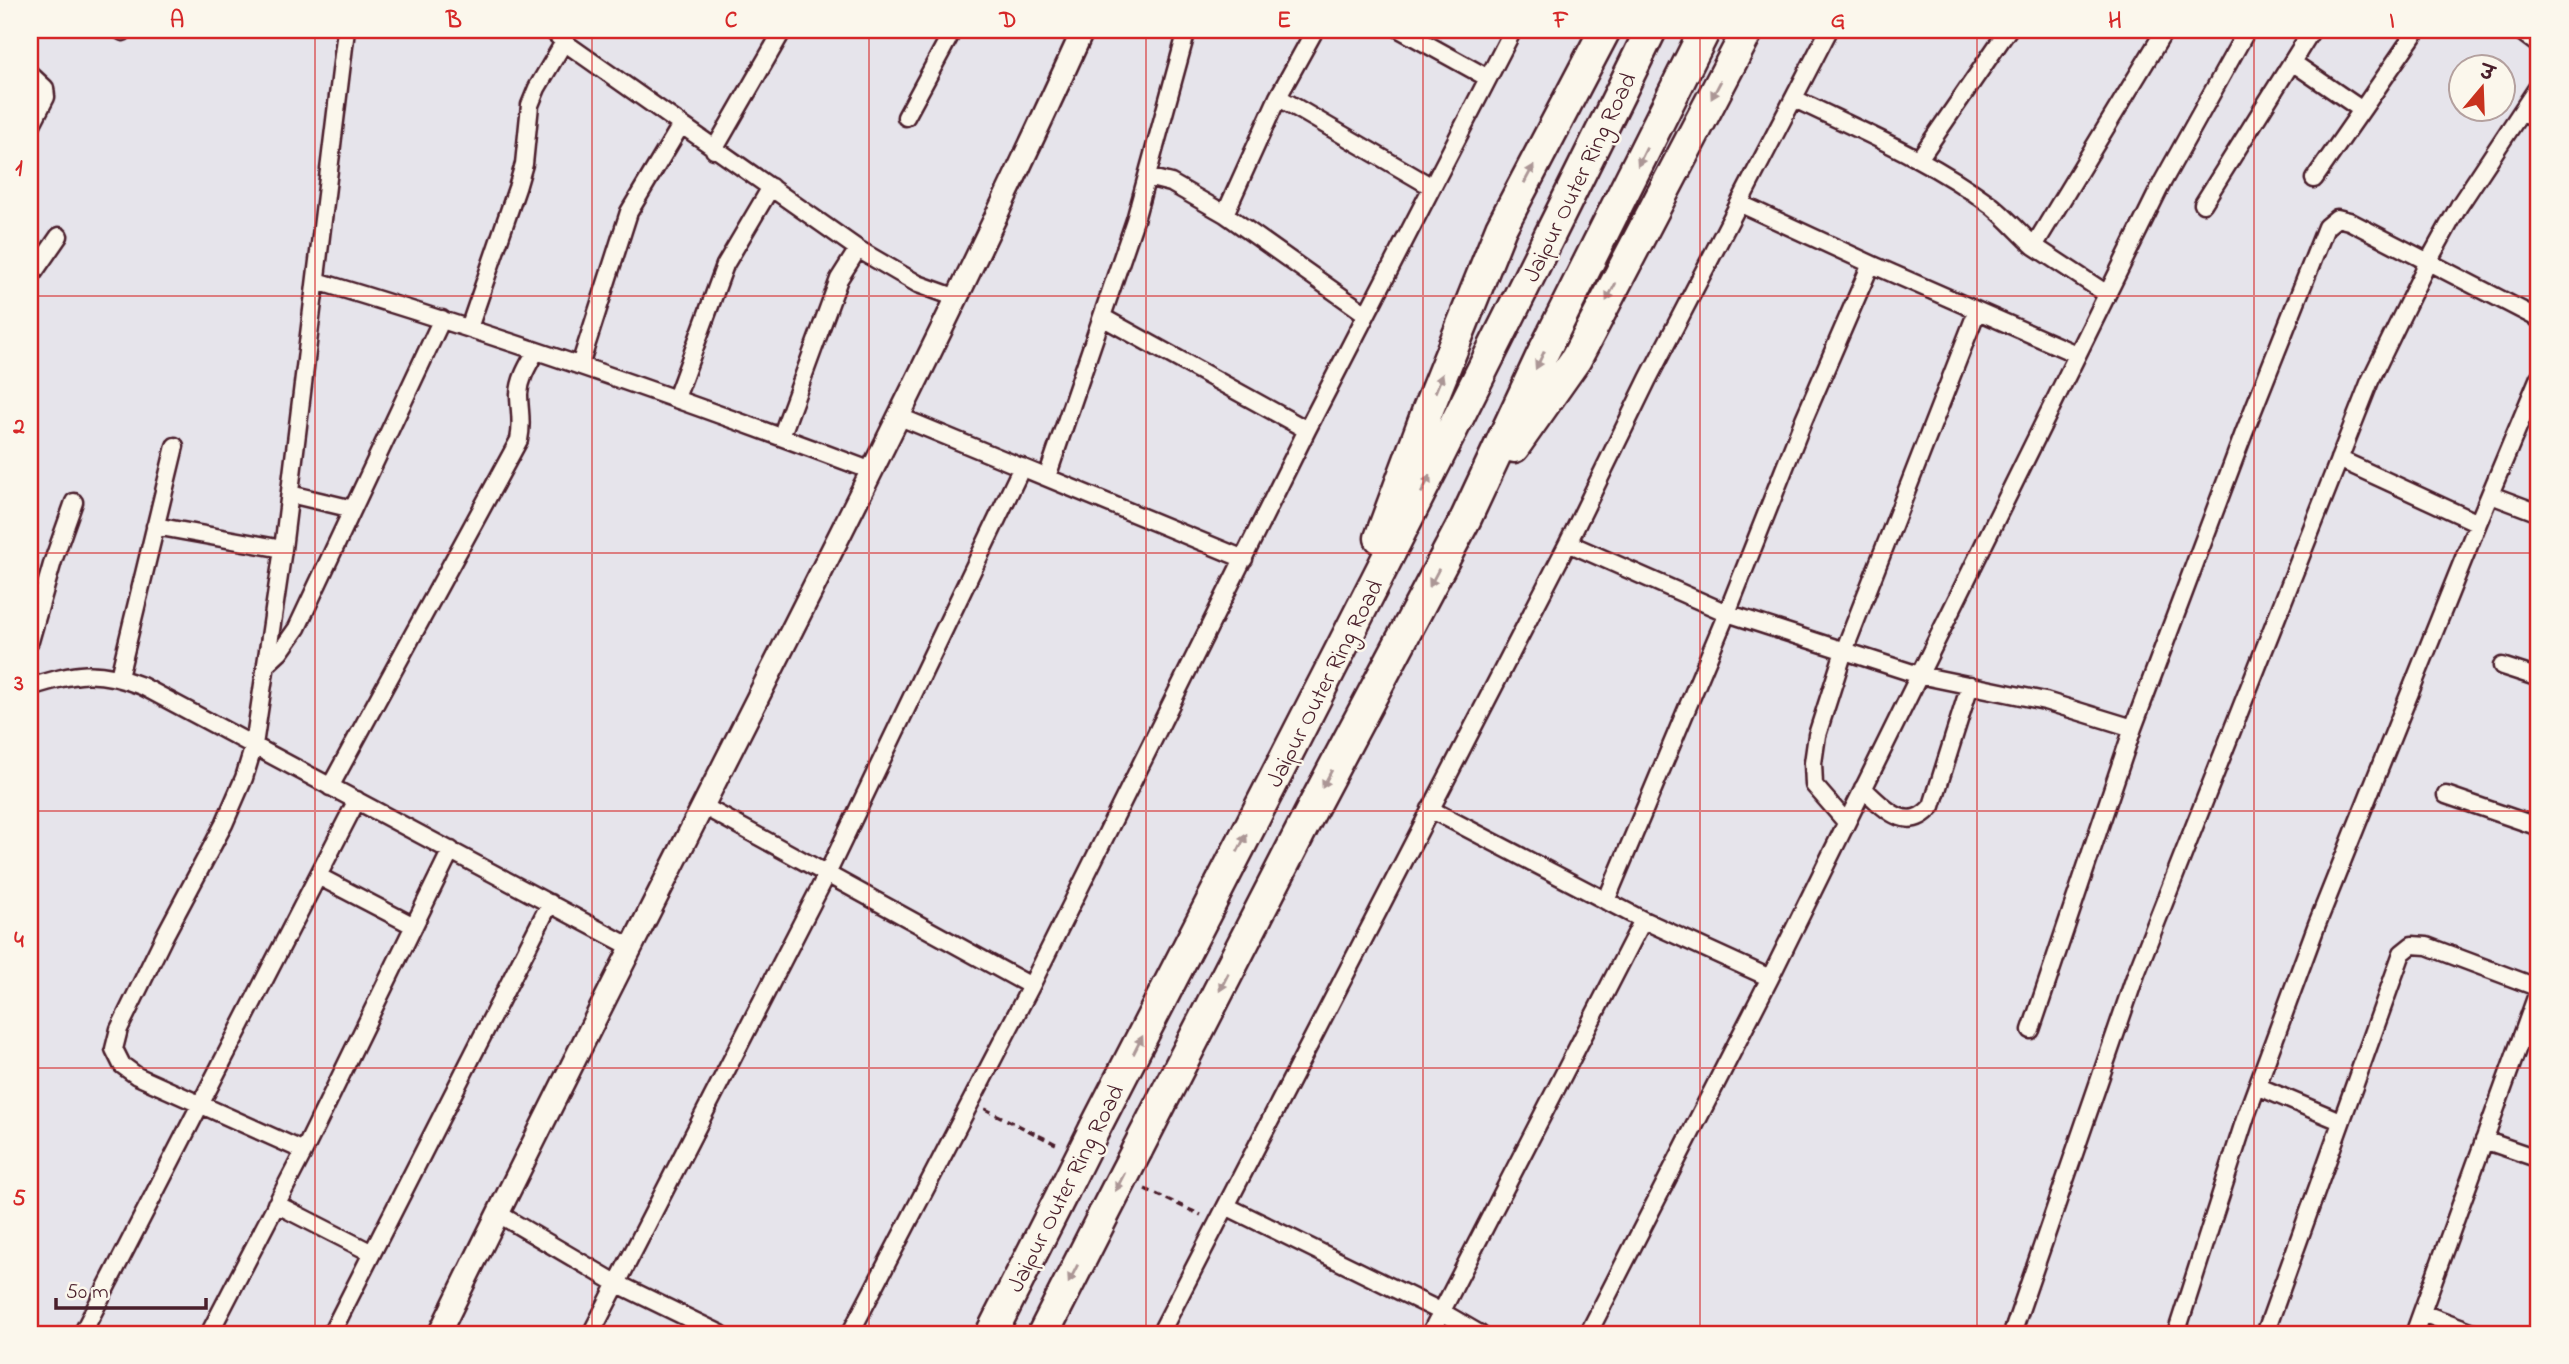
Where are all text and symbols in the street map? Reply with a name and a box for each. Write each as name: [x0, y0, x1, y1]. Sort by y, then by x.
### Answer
text: A: [170, 5, 184, 38]
text: B: [445, 5, 462, 38]
text: C: [725, 5, 738, 38]
text: D: [999, 5, 1016, 38]
text: E: [1277, 5, 1291, 38]
text: F: [1553, 5, 1569, 38]
text: G: [1831, 5, 1845, 38]
text: H: [2108, 5, 2122, 38]
text: I: [2389, 5, 2395, 38]
north arrow: [2446, 52, 2516, 122]
text: उ: [2474, 59, 2499, 90]
street label: Jaipur Outer Ring Road: [1515, 67, 1647, 289]
one-way arrow: [1710, 80, 1722, 100]
one-way arrow: [1637, 147, 1648, 167]
text: 1: [15, 153, 23, 186]
one-way arrow: [1524, 164, 1535, 184]
one-way arrow: [1605, 282, 1616, 302]
one-way arrow: [1534, 350, 1546, 370]
one-way arrow: [1433, 372, 1444, 393]
text: 2: [12, 411, 25, 444]
one-way arrow: [1421, 474, 1432, 494]
one-way arrow: [1428, 568, 1439, 588]
street label: Jaipur Outer Ring Road: [1259, 574, 1394, 794]
text: 3: [13, 668, 24, 701]
one-way arrow: [1322, 769, 1333, 789]
one-way arrow: [1236, 833, 1247, 853]
text: 4: [14, 925, 24, 958]
one-way arrow: [1219, 972, 1230, 992]
one-way arrow: [1132, 1035, 1143, 1055]
street label: Jaipur Outer Ring Road: [1000, 1079, 1135, 1299]
one-way arrow: [1115, 1172, 1126, 1192]
text: 5: [12, 1183, 26, 1216]
one-way arrow: [1068, 1264, 1079, 1284]
scale bar: [56, 1266, 206, 1310]
text: 50 m: [66, 1278, 109, 1308]

